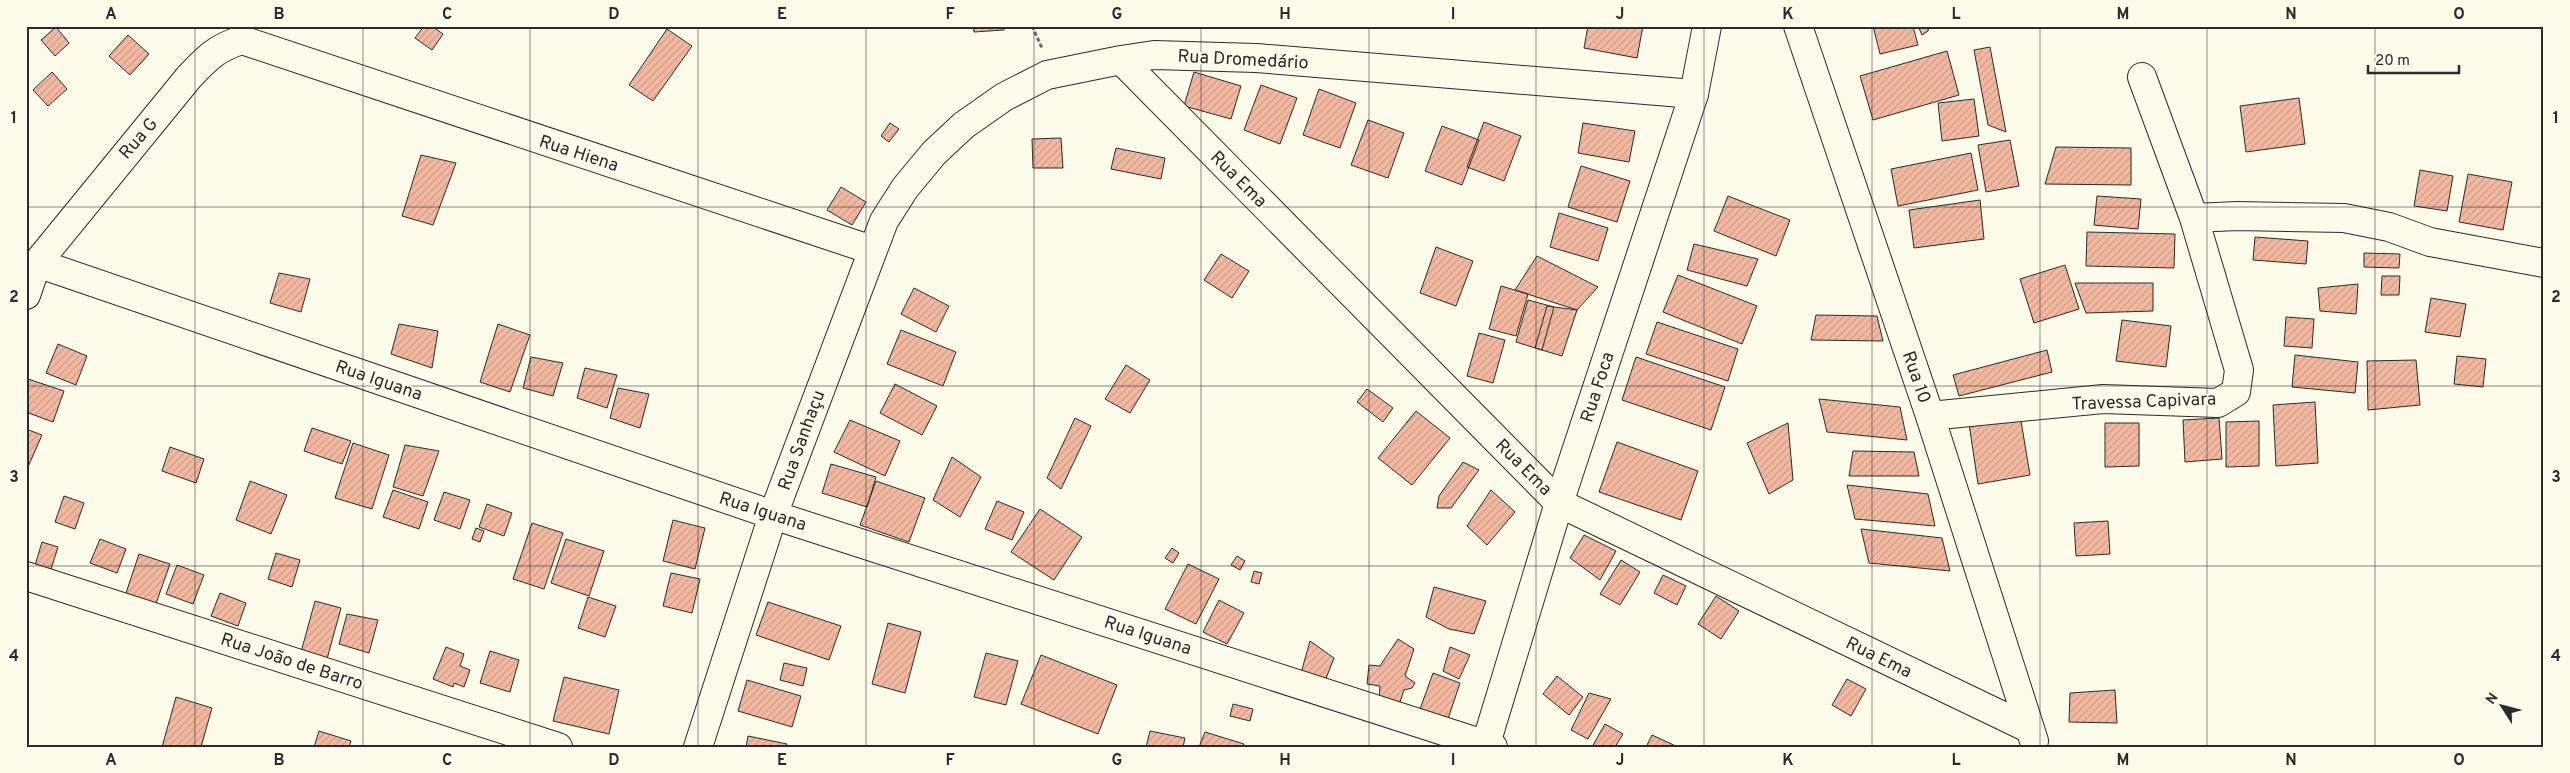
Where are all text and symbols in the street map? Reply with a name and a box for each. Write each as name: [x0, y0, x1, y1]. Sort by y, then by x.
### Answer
text: A: [105, 5, 117, 25]
text: B: [273, 5, 285, 25]
text: C: [442, 5, 452, 25]
text: D: [608, 5, 620, 25]
text: E: [777, 5, 787, 25]
text: F: [945, 5, 955, 25]
text: G: [1112, 5, 1122, 25]
text: H: [1279, 5, 1291, 25]
text: I: [1451, 5, 1455, 25]
text: J: [1616, 5, 1624, 25]
text: K: [1782, 5, 1794, 25]
text: L: [1951, 5, 1961, 25]
text: M: [2117, 5, 2129, 25]
text: N: [2285, 5, 2297, 25]
text: O: [2453, 5, 2465, 25]
scale bar: [2368, 42, 2459, 74]
street label: Rua Dromedário: [1177, 46, 1309, 75]
text: 20 m: [2375, 52, 2410, 71]
text: 1: [11, 109, 17, 129]
text: 1: [2553, 109, 2559, 129]
street label: Rua G: [115, 113, 164, 165]
street label: Rua Hiena: [536, 131, 621, 178]
street label: Rua Ema: [1205, 147, 1271, 213]
text: 2: [9, 288, 19, 308]
text: 2: [2551, 288, 2561, 308]
street label: Rua 10: [1896, 348, 1935, 407]
street label: Rua Foca: [1576, 349, 1621, 426]
street label: Rua Iguana: [332, 356, 425, 407]
street label: Rua Sanhaçu: [774, 387, 831, 494]
street label: Travessa Capivara: [2071, 388, 2217, 417]
street label: Rua Ema: [1490, 435, 1556, 501]
text: 3: [9, 468, 19, 488]
text: 3: [2551, 468, 2561, 488]
street label: Rua Iguana: [716, 487, 809, 537]
street label: Rua Iguana: [1101, 611, 1194, 661]
street label: Rua João de Barro: [217, 629, 366, 696]
street label: Rua Ema: [1841, 632, 1915, 684]
text: 4: [9, 647, 19, 667]
text: 4: [2551, 647, 2561, 667]
north arrow: [2478, 680, 2528, 730]
text: N: [2483, 690, 2503, 708]
text: A: [105, 751, 117, 771]
text: B: [273, 751, 285, 771]
text: C: [442, 751, 452, 771]
text: D: [608, 751, 620, 771]
text: E: [777, 751, 787, 771]
text: F: [945, 751, 955, 771]
text: G: [1112, 751, 1122, 771]
text: H: [1279, 751, 1291, 771]
text: I: [1451, 751, 1455, 771]
text: J: [1616, 751, 1624, 771]
text: K: [1782, 751, 1794, 771]
text: L: [1951, 751, 1961, 771]
text: M: [2117, 751, 2129, 771]
text: N: [2285, 751, 2297, 771]
text: O: [2453, 751, 2465, 771]

